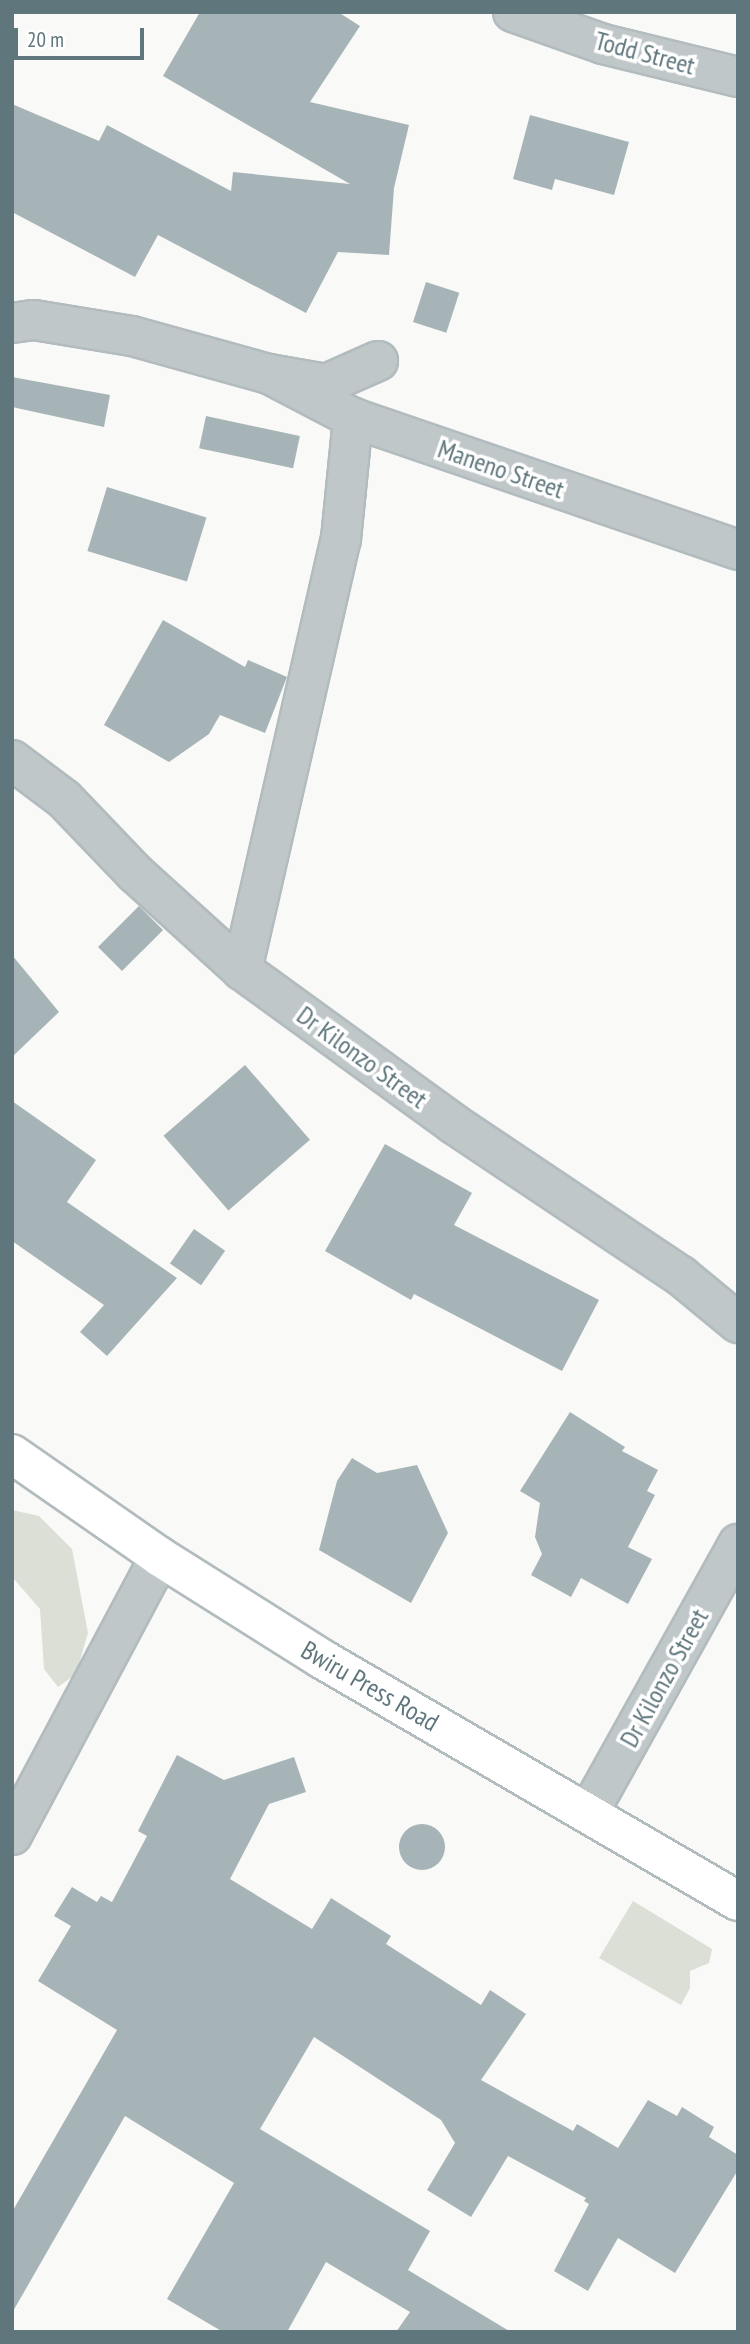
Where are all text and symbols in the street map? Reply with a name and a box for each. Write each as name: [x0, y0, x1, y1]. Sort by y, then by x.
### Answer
scale bar: [18, 14, 147, 58]
street label: Todd Street: [592, 25, 698, 81]
text: 20 m: [27, 26, 64, 53]
street label: Maneno Street: [434, 433, 568, 505]
street label: Dr Kilonzo Street: [291, 999, 433, 1115]
street label: Dr Kilonzo Street: [613, 1604, 715, 1752]
street label: Bwiru Press Road: [296, 1634, 444, 1738]

